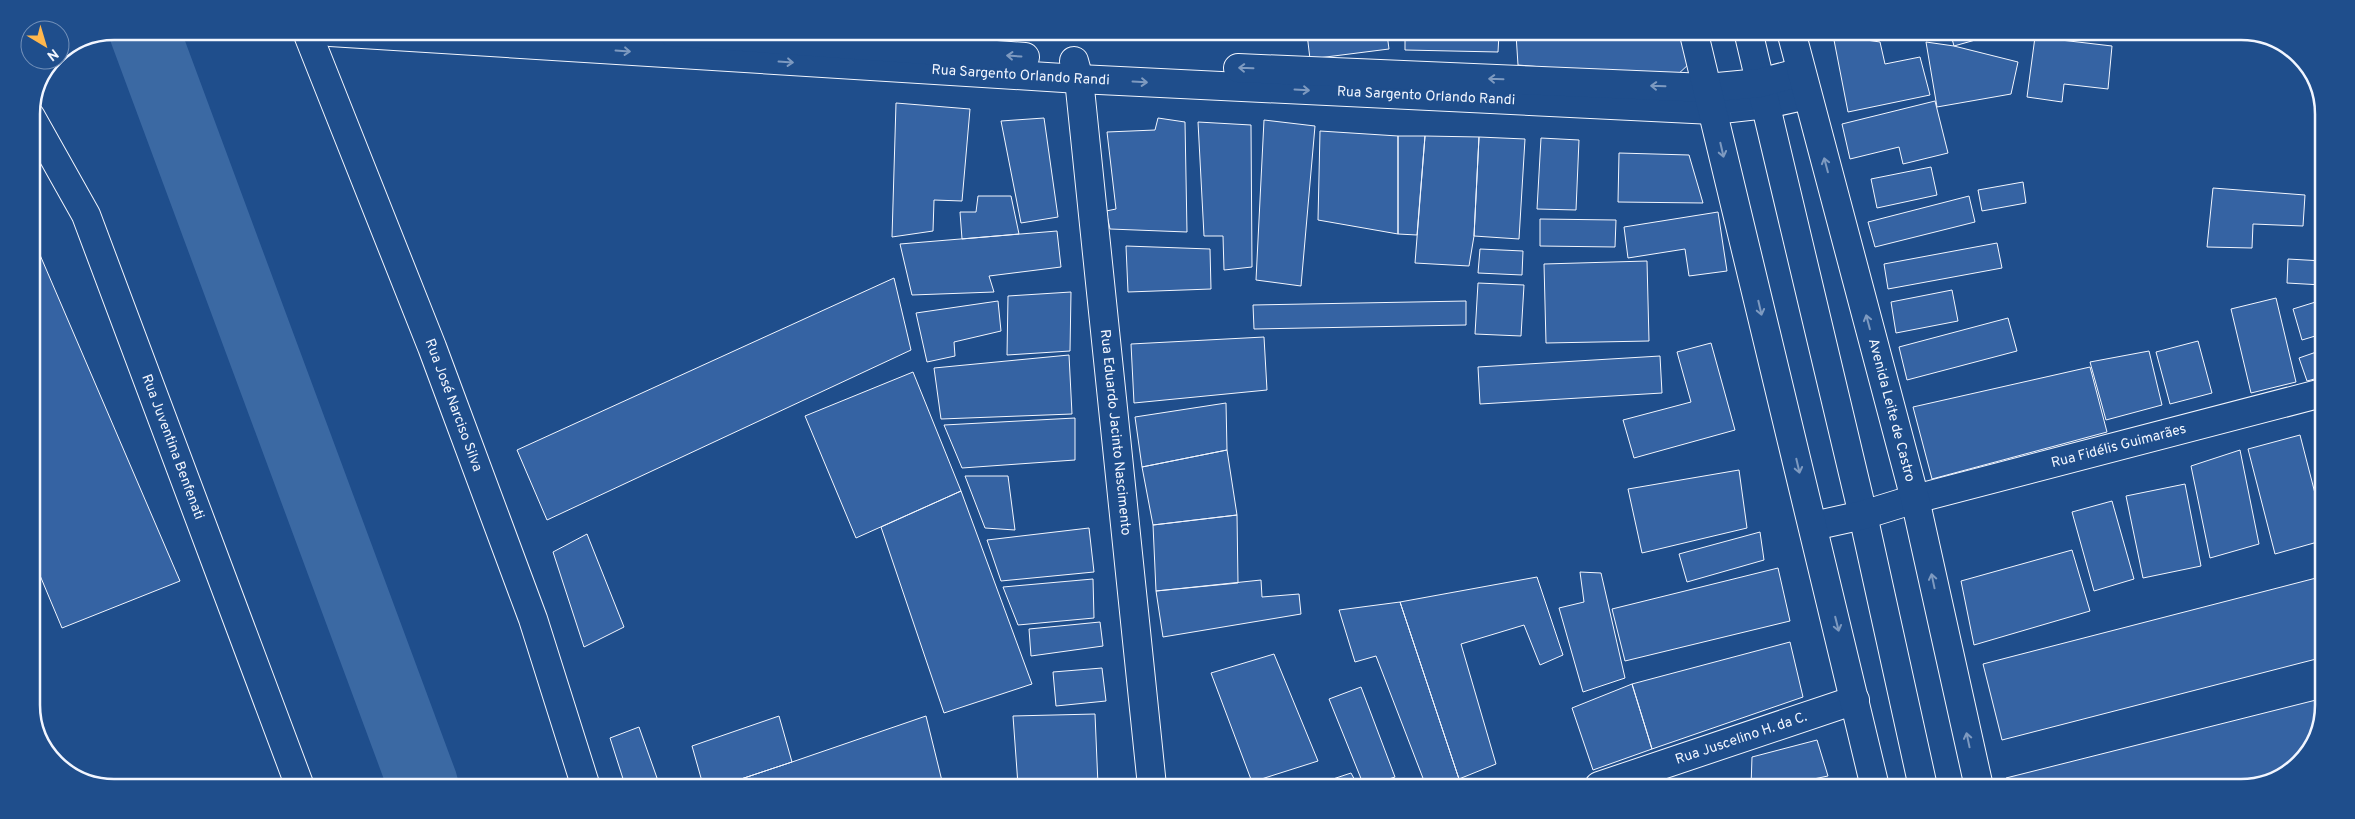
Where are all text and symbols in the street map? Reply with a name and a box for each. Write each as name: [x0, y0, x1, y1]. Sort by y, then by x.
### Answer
north arrow: [20, 20, 70, 70]
text: N: [43, 44, 61, 64]
one-way arrow: [615, 47, 631, 56]
one-way arrow: [1006, 52, 1022, 61]
one-way arrow: [777, 57, 793, 67]
street label: Rua Sargento Orlando Randi: [931, 61, 1110, 89]
one-way arrow: [1238, 64, 1254, 73]
one-way arrow: [1488, 74, 1504, 84]
one-way arrow: [1132, 77, 1148, 87]
one-way arrow: [1651, 81, 1667, 91]
street label: Rua Sargento Orlando Randi: [1337, 83, 1516, 109]
one-way arrow: [1294, 85, 1310, 95]
one-way arrow: [1718, 141, 1727, 157]
one-way arrow: [1821, 157, 1830, 173]
one-way arrow: [1756, 299, 1765, 315]
one-way arrow: [1863, 314, 1872, 330]
street label: Rua Eduardo Jacinto Nascimento: [1096, 329, 1135, 537]
street label: Rua José Narciso Silva: [421, 336, 486, 474]
street label: Avenida Leite de Castro: [1864, 336, 1919, 484]
street label: Rua Juventina Benfenati: [138, 372, 208, 522]
street label: Rua Fidélis Guimarães: [2049, 420, 2188, 472]
one-way arrow: [1794, 457, 1803, 473]
one-way arrow: [1928, 573, 1937, 589]
one-way arrow: [1833, 615, 1842, 631]
street label: Rua Juscelino H. da C.: [1673, 708, 1809, 768]
one-way arrow: [1963, 732, 1972, 748]

